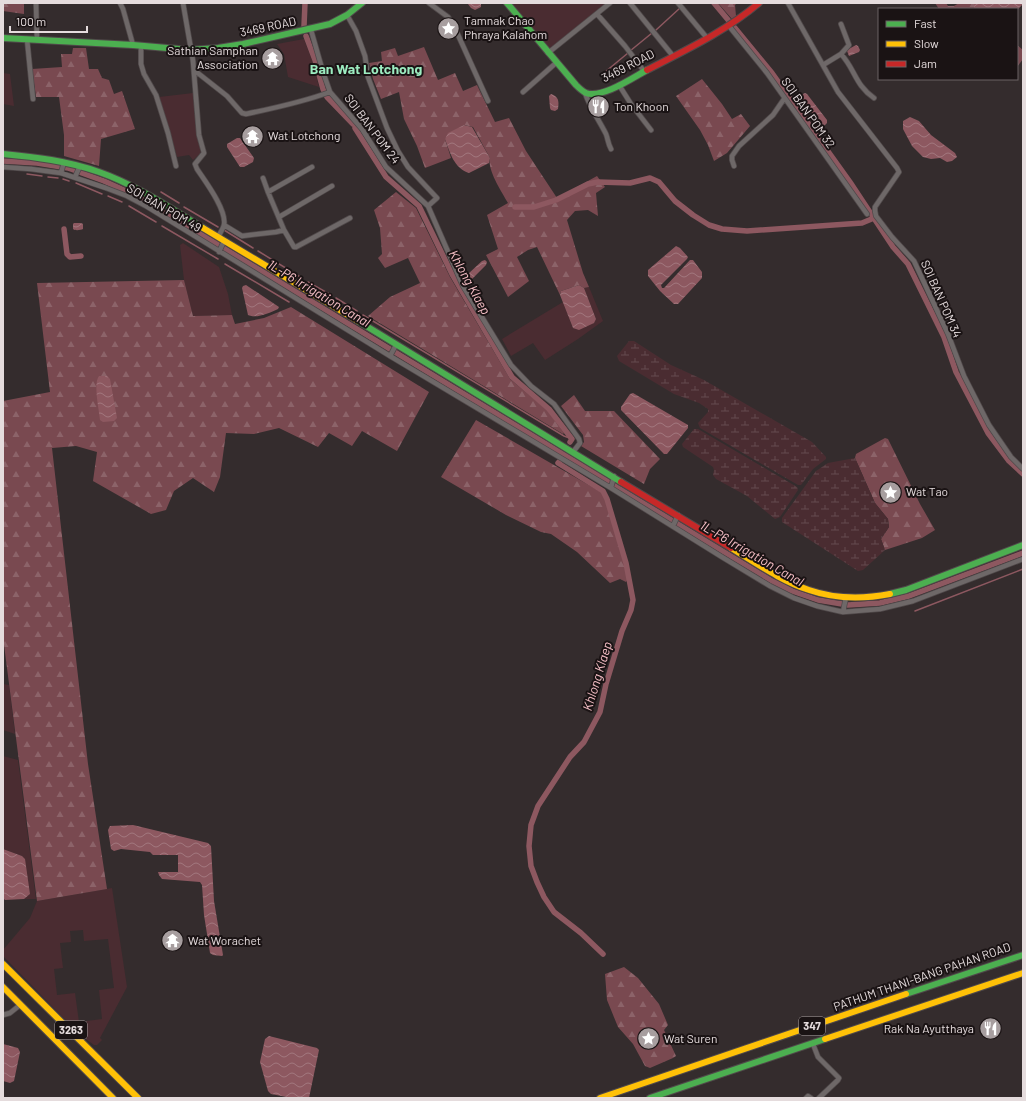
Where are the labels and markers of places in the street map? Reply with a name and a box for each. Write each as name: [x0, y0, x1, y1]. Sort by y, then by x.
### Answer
place label: Tamnak Chao Phraya Kalahom: [464, 13, 547, 41]
place icon: Tamnak Chao Phraya Kalahom: [436, 15, 462, 41]
place label: Sathian Samphan Association: [167, 43, 258, 71]
temple icon: Sathian Samphan Association: [260, 45, 286, 71]
restaurant icon: Ton Khoon: [586, 94, 612, 120]
place label: Ton Khoon: [614, 99, 669, 113]
temple icon: Wat Lotchong: [240, 123, 266, 149]
place label: Wat Lotchong: [268, 128, 340, 142]
place icon: Wat Tao: [877, 479, 903, 505]
place label: Wat Tao: [906, 484, 948, 498]
temple icon: Wat Worachet: [159, 928, 185, 954]
place label: Wat Worachet: [188, 933, 261, 947]
restaurant icon: Rak Na Ayutthaya: [977, 1016, 1003, 1042]
place label: Rak Na Ayutthaya: [884, 1021, 974, 1035]
place icon: Wat Suren: [635, 1026, 661, 1052]
place label: Wat Suren: [664, 1031, 717, 1045]

